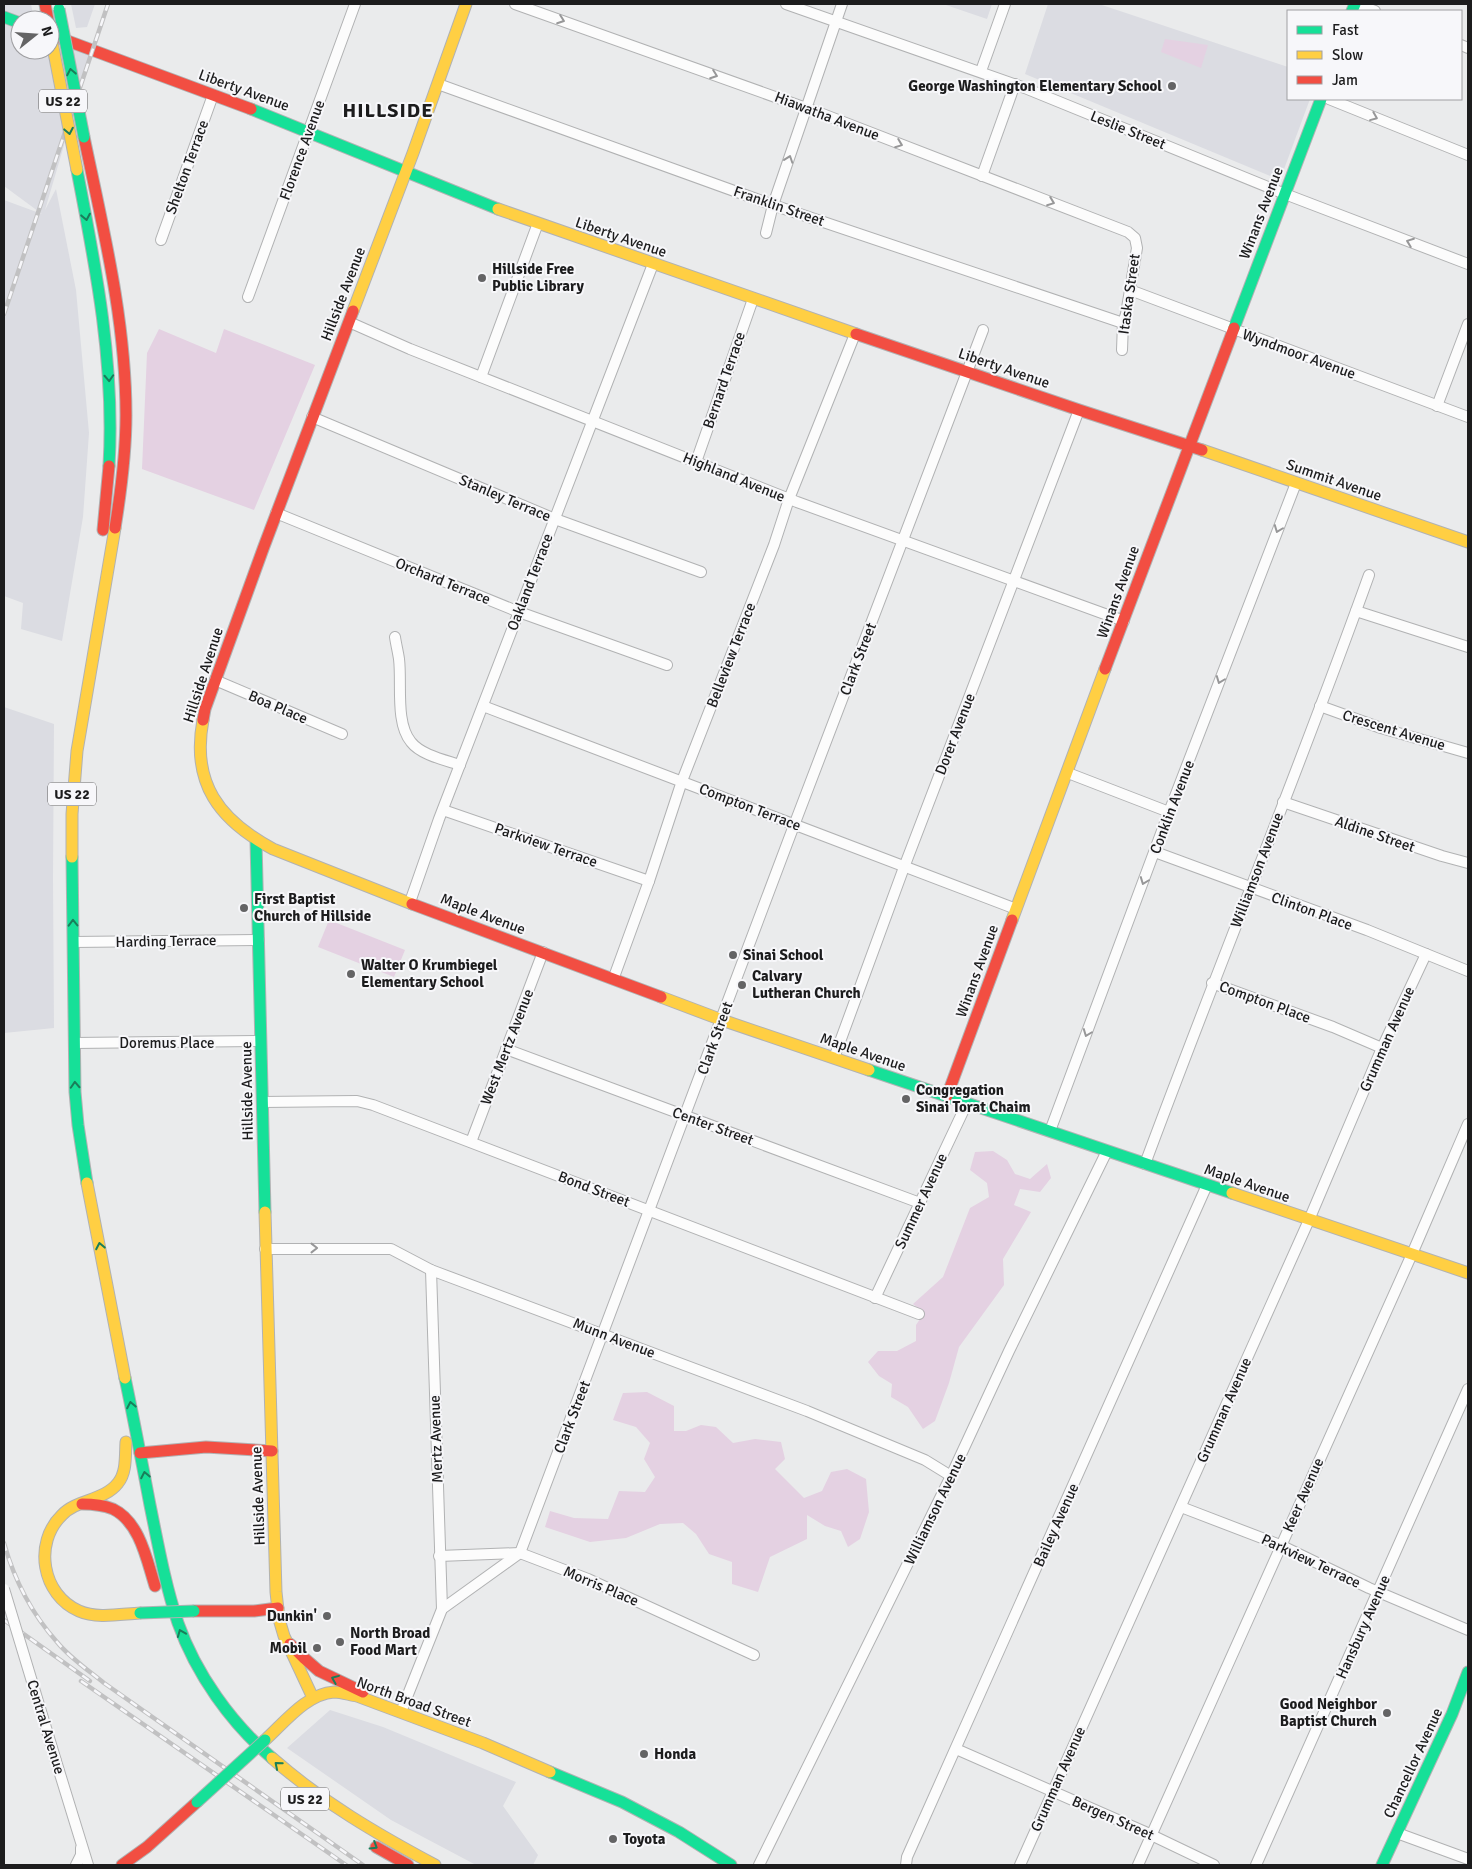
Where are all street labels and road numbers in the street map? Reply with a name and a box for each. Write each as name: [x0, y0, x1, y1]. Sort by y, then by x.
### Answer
street label: Liberty Avenue: [196, 65, 292, 115]
street label: Hiawatha Avenue: [772, 88, 882, 144]
road number: US 22: [39, 90, 87, 112]
street label: Florence Avenue: [275, 97, 329, 203]
street label: Leslie Street: [1088, 107, 1168, 153]
street label: Shelton Terrace: [162, 117, 212, 217]
street label: Winans Avenue: [1235, 164, 1287, 262]
street label: Franklin Street: [731, 182, 827, 230]
street label: Liberty Avenue: [573, 213, 669, 261]
street label: Hillside Avenue: [317, 244, 369, 344]
street label: Itaska Street: [1114, 252, 1144, 336]
street label: Wyndmoor Avenue: [1240, 325, 1358, 383]
street label: Bernard Terrace: [699, 329, 749, 431]
street label: Liberty Avenue: [956, 344, 1052, 392]
street label: Highland Avenue: [680, 448, 788, 506]
street label: Summit Avenue: [1284, 455, 1384, 505]
street label: Stanley Terrace: [456, 471, 554, 525]
street label: Oakland Terrace: [503, 531, 557, 633]
street label: Winans Avenue: [1093, 543, 1143, 641]
street label: Orchard Terrace: [393, 554, 493, 608]
street label: Belleview Terrace: [703, 600, 759, 710]
street label: Clark Street: [836, 620, 880, 698]
street label: Hillside Avenue: [179, 625, 227, 725]
street label: Boa Place: [246, 686, 310, 728]
street label: Dorer Avenue: [931, 691, 979, 777]
street label: Crescent Avenue: [1340, 706, 1448, 754]
street label: Conklin Avenue: [1146, 758, 1198, 856]
street label: Compton Terrace: [697, 779, 803, 835]
road number: US 22: [48, 782, 96, 806]
street label: Williamson Avenue: [1227, 810, 1287, 930]
street label: Aldine Street: [1333, 812, 1417, 856]
street label: Parkview Terrace: [492, 819, 600, 871]
street label: Clinton Place: [1269, 888, 1355, 934]
street label: Maple Avenue: [438, 890, 528, 938]
street label: Winans Avenue: [952, 922, 1002, 1020]
street label: Harding Terrace: [115, 931, 217, 951]
street label: Compton Place: [1217, 977, 1313, 1027]
street label: Grumman Avenue: [1356, 984, 1418, 1094]
street label: West Mertz Avenue: [477, 987, 537, 1107]
street label: Clark Street: [693, 999, 737, 1077]
street label: Maple Avenue: [818, 1029, 908, 1075]
street label: Doremus Place: [119, 1034, 215, 1052]
street label: Hillside Avenue: [237, 1041, 257, 1141]
street label: Center Street: [670, 1103, 756, 1149]
street label: Summer Avenue: [891, 1150, 951, 1252]
street label: Maple Avenue: [1202, 1160, 1292, 1206]
street label: Bond Street: [556, 1167, 632, 1211]
street label: Munn Avenue: [570, 1314, 658, 1362]
street label: Grumman Avenue: [1193, 1355, 1255, 1465]
street label: Clark Street: [550, 1378, 594, 1456]
street label: Mertz Avenue: [425, 1395, 447, 1483]
street label: Hillside Avenue: [247, 1446, 269, 1546]
street label: Williamson Avenue: [900, 1450, 970, 1568]
street label: Keer Avenue: [1279, 1455, 1327, 1535]
street label: Bailey Avenue: [1030, 1480, 1082, 1570]
street label: Parkview Terrace: [1258, 1530, 1364, 1592]
street label: Morris Place: [561, 1562, 641, 1610]
street label: Hansbury Avenue: [1332, 1572, 1394, 1682]
street label: North Broad Street: [354, 1673, 474, 1731]
street label: Central Avenue: [23, 1678, 69, 1776]
street label: Chancellor Avenue: [1380, 1705, 1446, 1821]
street label: Grumman Avenue: [1027, 1724, 1089, 1834]
road number: US 22: [281, 1788, 329, 1810]
street label: Bergen Street: [1069, 1792, 1157, 1844]

